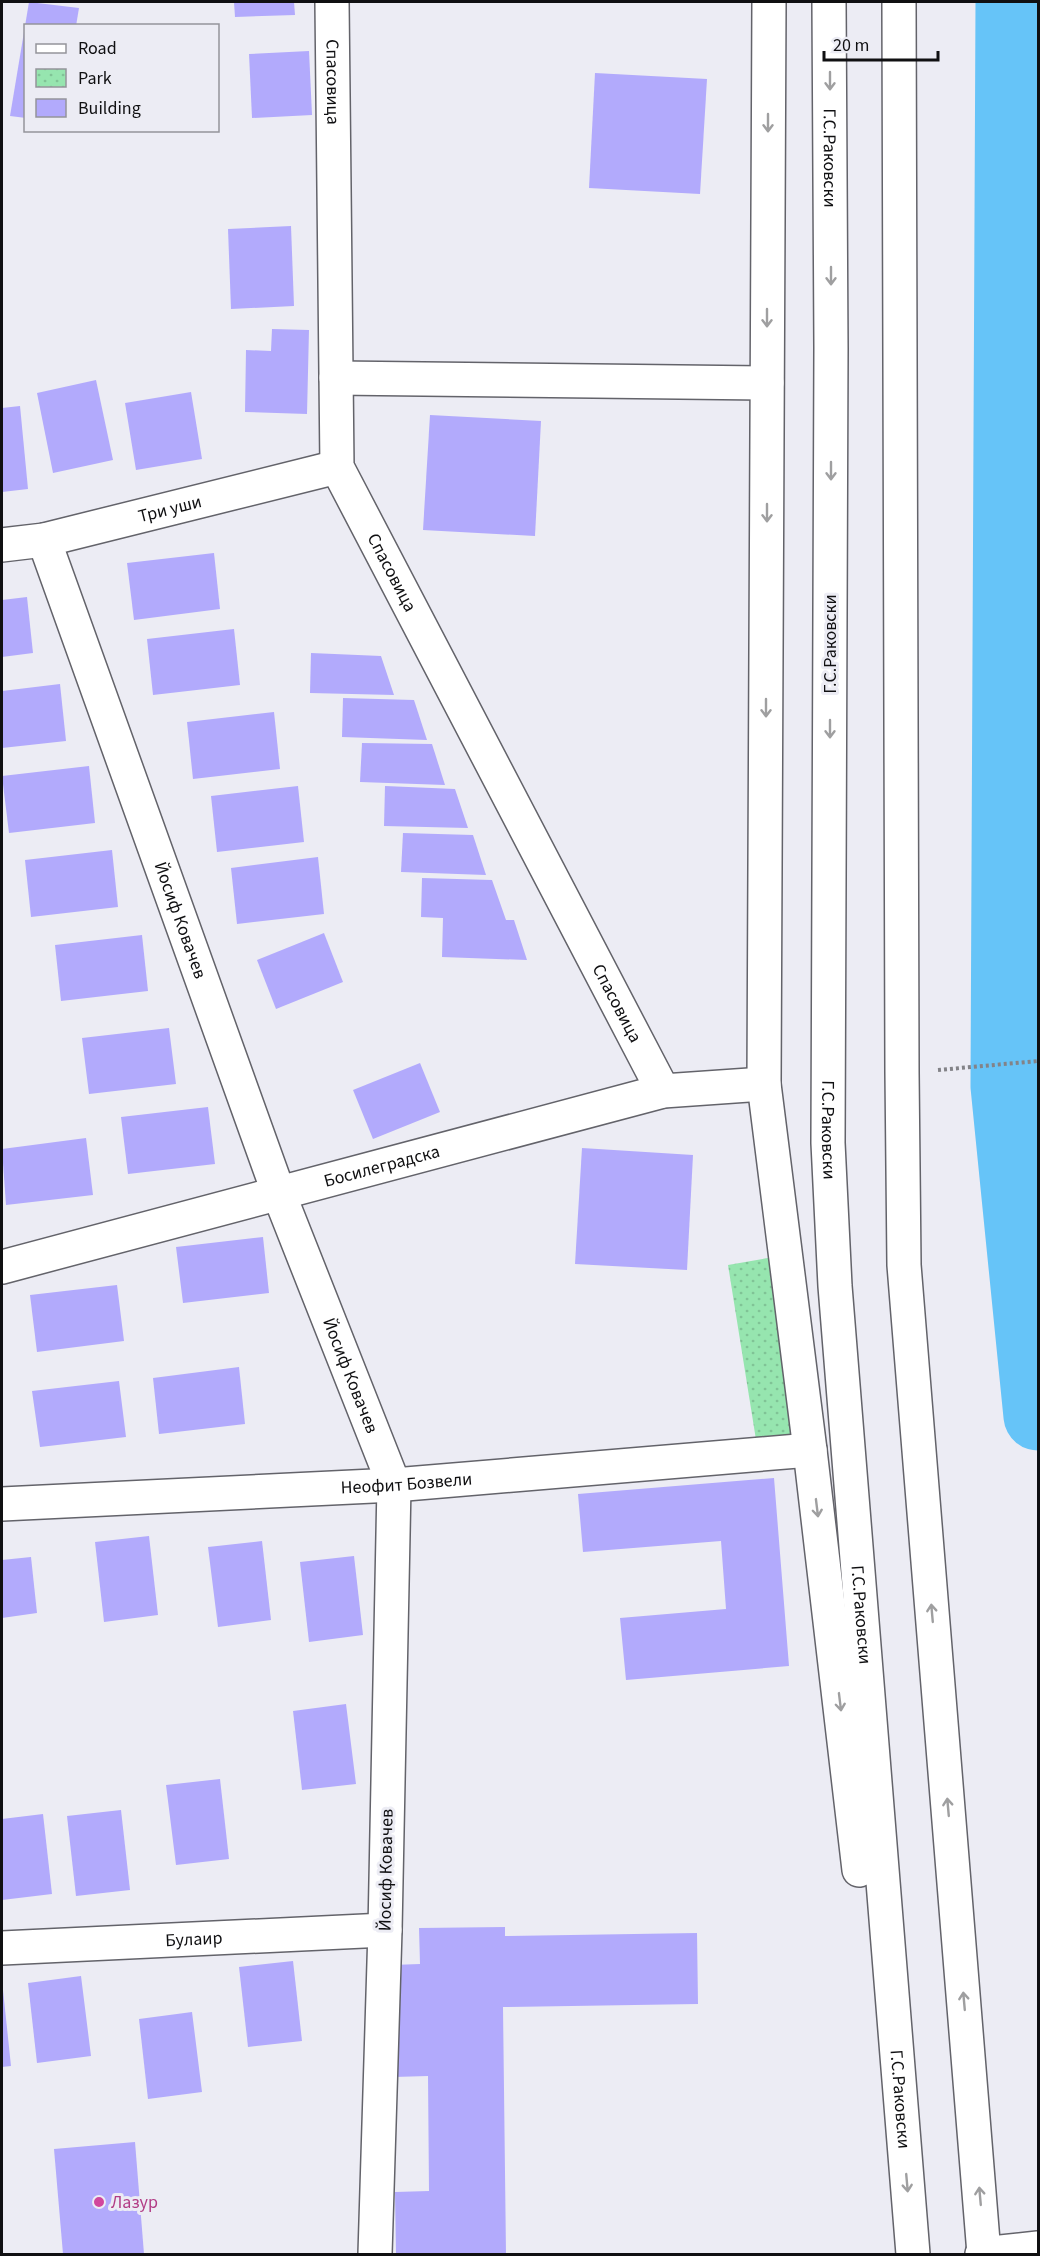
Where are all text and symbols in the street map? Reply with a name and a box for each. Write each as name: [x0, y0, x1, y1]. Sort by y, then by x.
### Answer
legend: [24, 24, 219, 132]
scale bar: [824, 24, 938, 62]
text: 20 m: [833, 33, 869, 58]
text: Road: [78, 36, 117, 61]
street label: Спасовица: [320, 39, 346, 125]
text: Park: [78, 66, 112, 91]
one-way arrow: [824, 70, 836, 90]
text: Building: [78, 96, 141, 121]
street label: Г.С.Раковски: [817, 108, 843, 208]
one-way arrow: [762, 112, 774, 132]
one-way arrow: [825, 265, 837, 285]
one-way arrow: [761, 307, 773, 327]
one-way arrow: [825, 460, 837, 480]
street label: Три уши: [135, 489, 204, 529]
one-way arrow: [761, 502, 772, 522]
street label: Спасовица: [361, 529, 423, 616]
street label: Г.С.Раковски: [818, 594, 843, 694]
one-way arrow: [760, 697, 772, 717]
one-way arrow: [824, 718, 836, 738]
street label: Йосиф Ковачев: [148, 858, 213, 982]
street label: Спасовица: [586, 960, 648, 1047]
street label: Г.С.Раковски: [815, 1080, 842, 1180]
street label: Босилеградска: [321, 1138, 442, 1193]
street label: Йосиф Ковачев: [317, 1314, 385, 1437]
street label: Неофит Бозвели: [340, 1466, 473, 1500]
one-way arrow: [812, 1498, 823, 1518]
street label: Г.С.Раковски: [845, 1564, 878, 1665]
one-way arrow: [927, 1603, 938, 1623]
one-way arrow: [834, 1692, 845, 1711]
one-way arrow: [942, 1798, 953, 1818]
street label: Йосиф Ковачев: [372, 1809, 400, 1931]
street label: Булаир: [165, 1925, 223, 1953]
one-way arrow: [958, 1992, 969, 2012]
street label: Г.С.Раковски: [884, 2049, 917, 2150]
one-way arrow: [902, 2173, 913, 2193]
one-way arrow: [974, 2186, 985, 2206]
place label: Лазур: [111, 2190, 158, 2215]
marker: Лазур: [92, 2195, 106, 2209]

